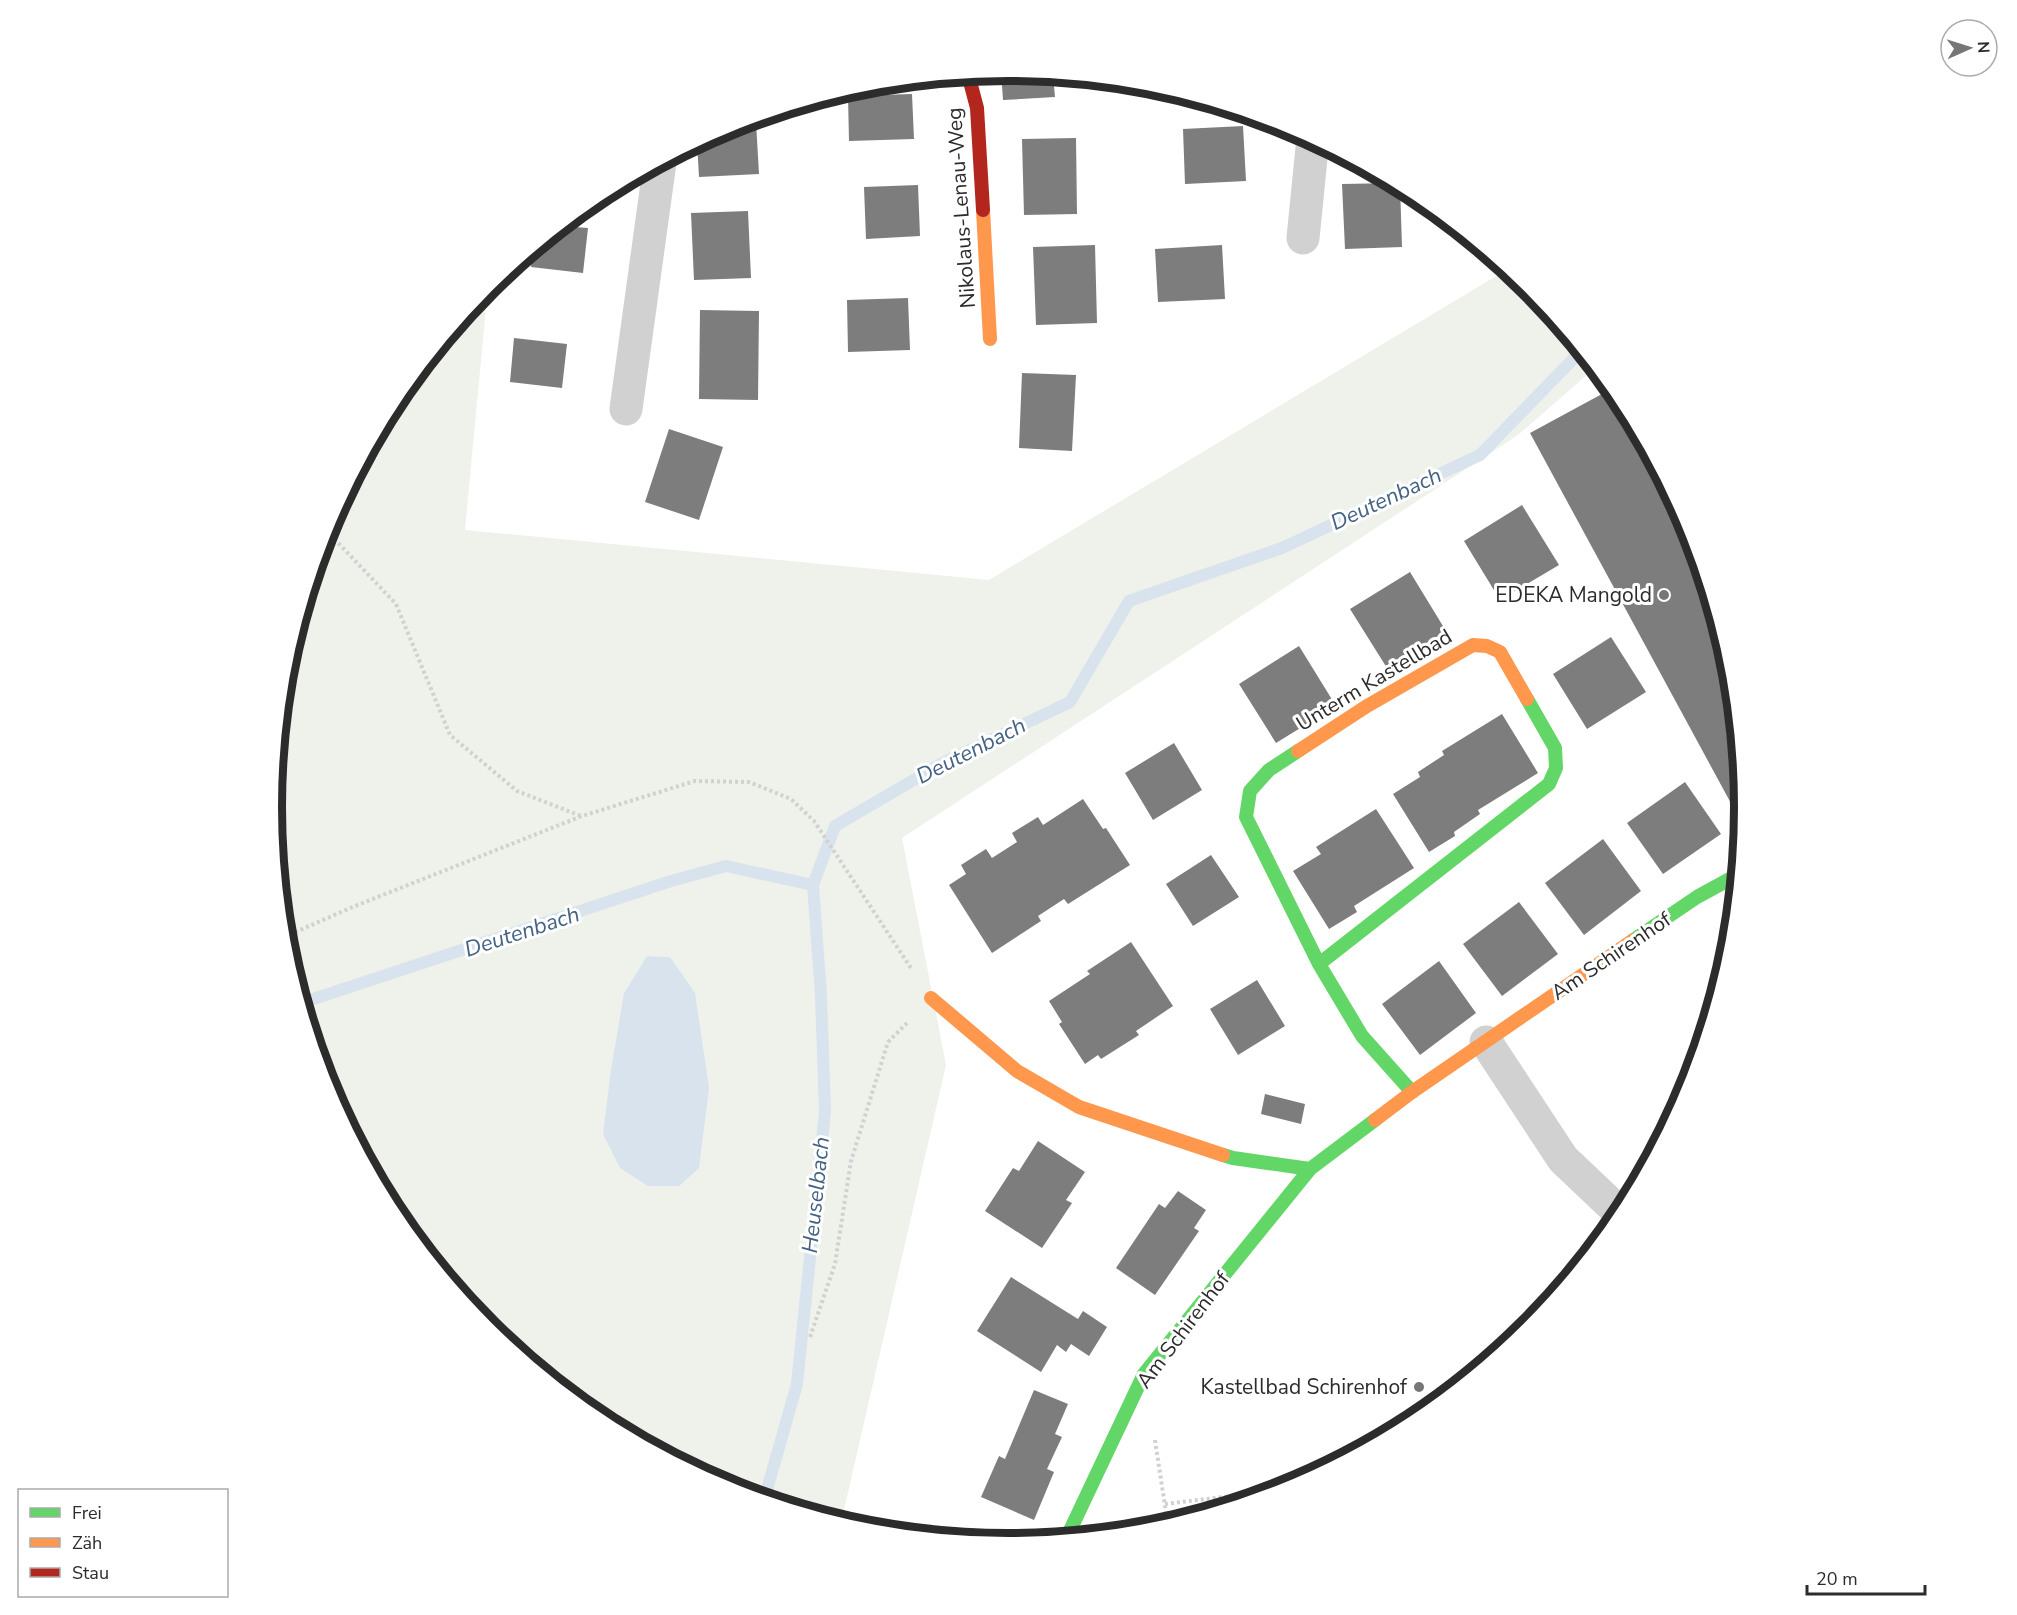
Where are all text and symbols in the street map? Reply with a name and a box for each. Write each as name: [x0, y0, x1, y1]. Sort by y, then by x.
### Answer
north arrow: [1939, 18, 1999, 78]
text: N: [1972, 41, 1994, 54]
street label: Nikolaus-Lenau-Weg: [940, 107, 982, 309]
water label: Deutenbach: [1326, 460, 1446, 538]
place label: EDEKA Mangold: [1495, 581, 1652, 609]
marker: EDEKA Mangold: [1657, 588, 1671, 602]
street label: Unterm Kastellbad: [1291, 622, 1457, 738]
water label: Deutenbach: [911, 711, 1031, 791]
water label: Deutenbach: [461, 899, 583, 965]
street label: Am Schirenhof: [1546, 905, 1677, 1007]
water label: Heuselbach: [795, 1135, 837, 1255]
street label: Am Schirenhof: [1130, 1265, 1237, 1394]
place label: Kastellbad Schirenhof: [1200, 1373, 1408, 1401]
marker: Kastellbad Schirenhof: [1412, 1380, 1426, 1394]
legend: [18, 1489, 228, 1597]
text: Frei: [72, 1501, 102, 1525]
text: Zäh: [72, 1531, 102, 1555]
scale bar: [1807, 1558, 1926, 1596]
text: Stau: [72, 1561, 109, 1585]
text: 20 m: [1816, 1567, 1858, 1591]

